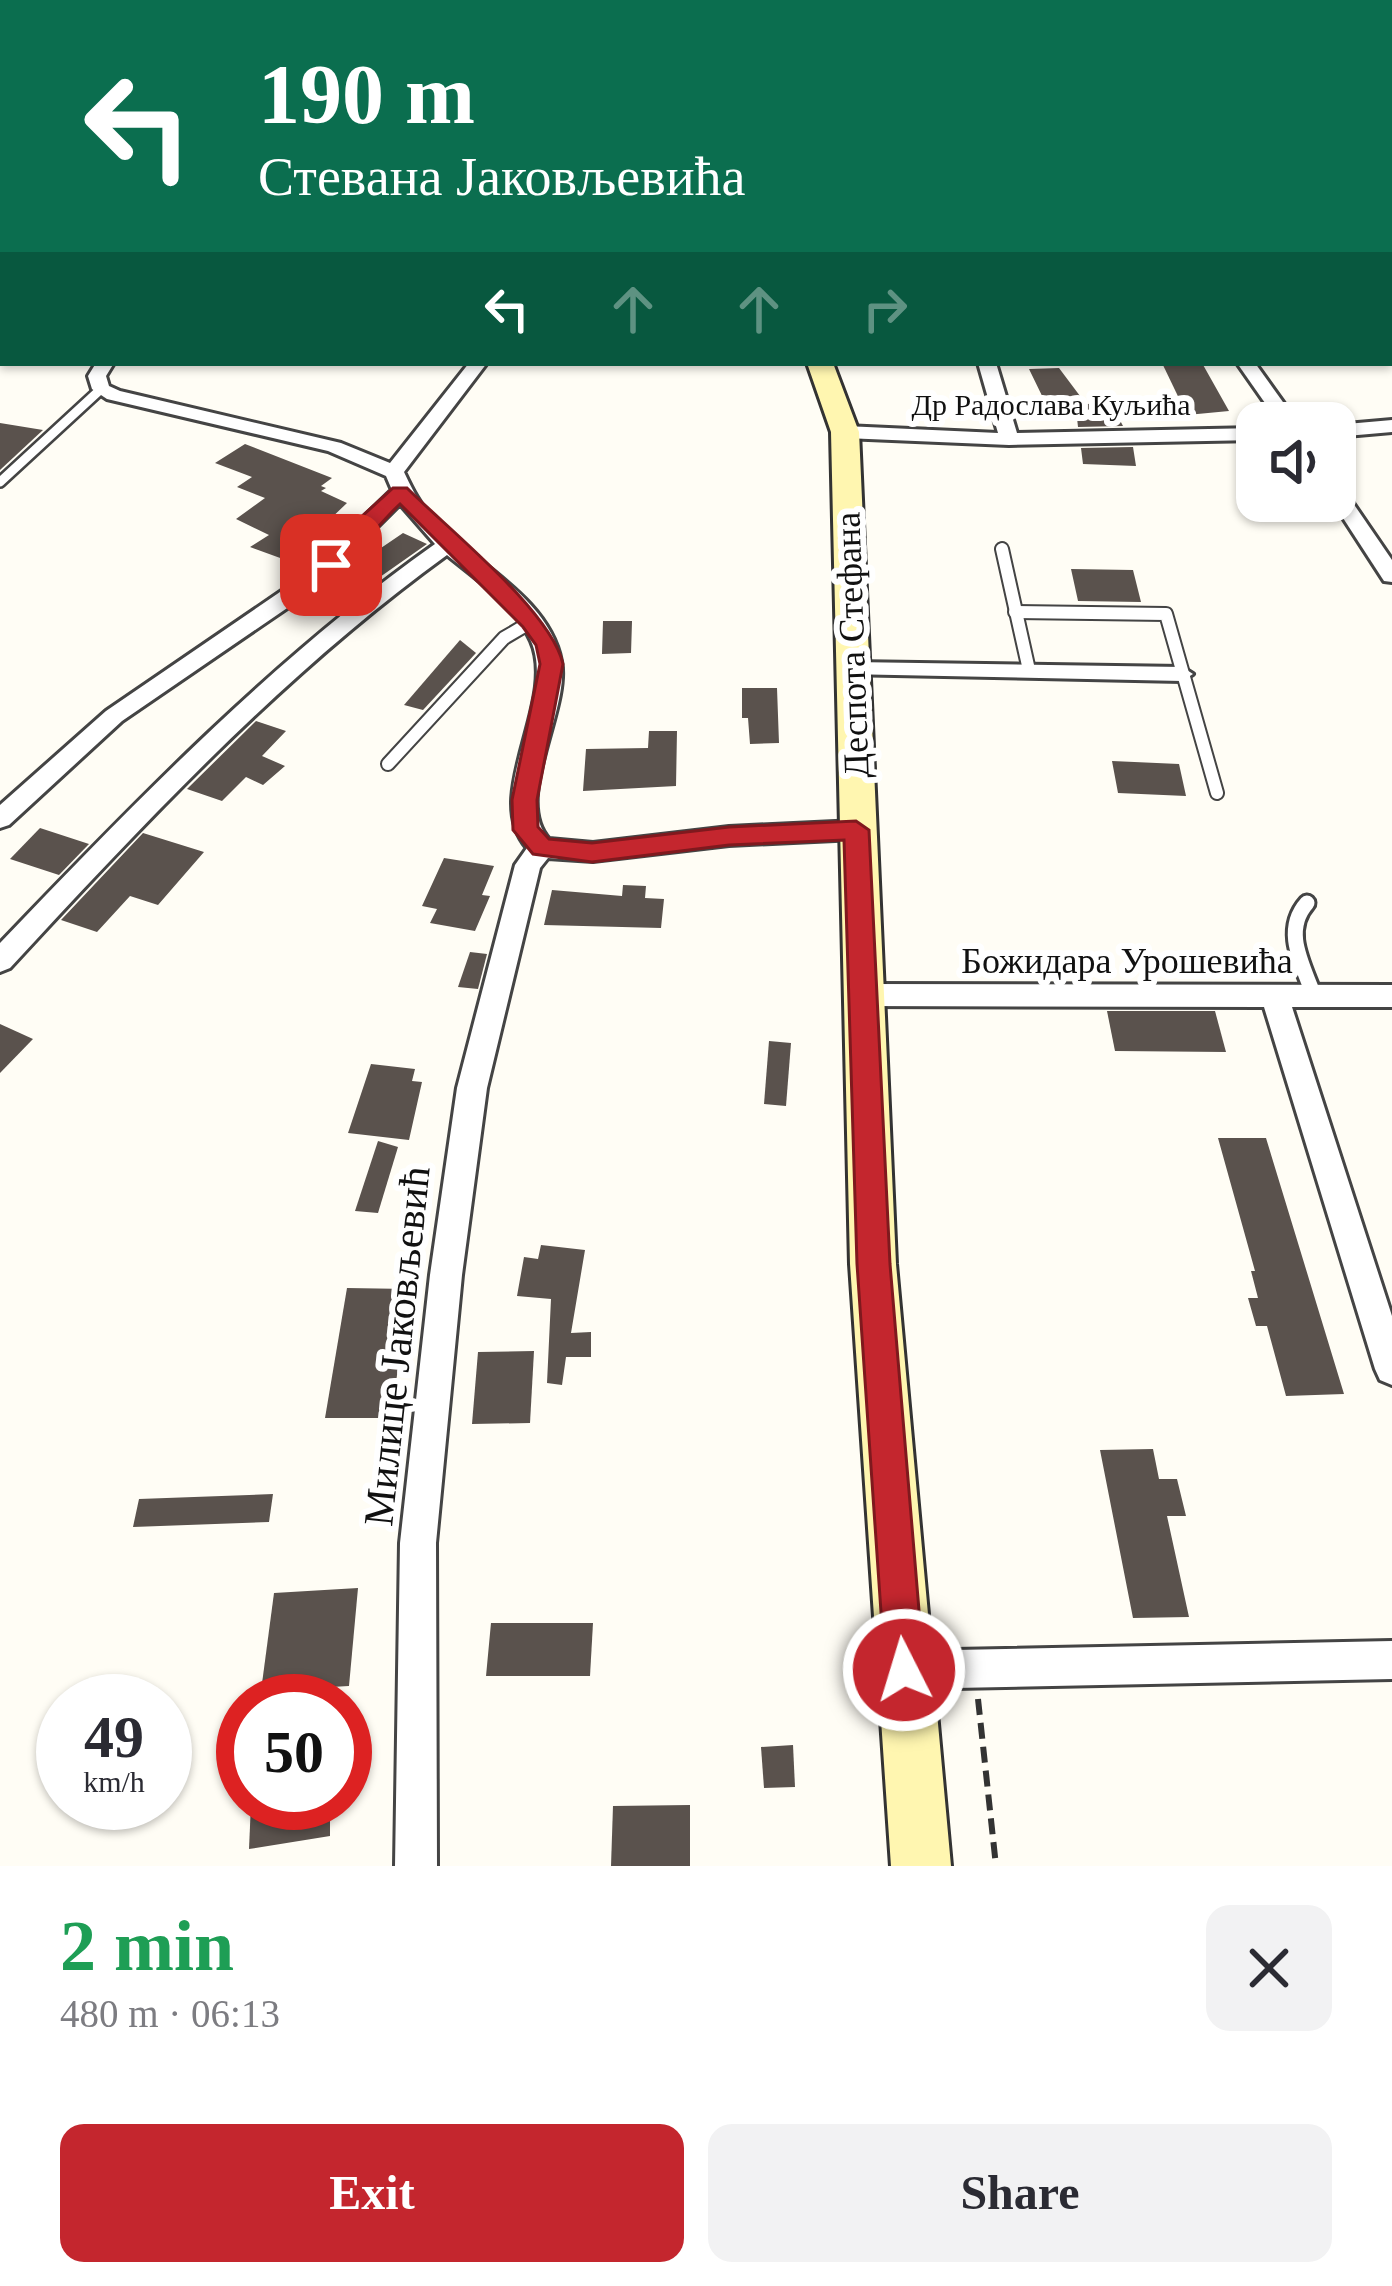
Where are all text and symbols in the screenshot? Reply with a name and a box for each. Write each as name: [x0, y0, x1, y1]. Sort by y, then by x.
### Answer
icon: left: [60, 48, 216, 204]
text: 190 m: [258, 48, 475, 141]
text: Стевана Јаковљевића: [258, 147, 746, 207]
icon: left: [474, 276, 540, 342]
icon: ahead: [600, 276, 666, 342]
icon: ahead: [726, 276, 792, 342]
icon: right: [852, 276, 918, 342]
street label: Др Радослава Куљића: [911, 388, 1191, 421]
map controls: [1236, 402, 1356, 522]
button: sound: [1236, 402, 1356, 522]
street label: Деспота Стефана: [827, 511, 877, 779]
pin: [280, 514, 382, 616]
icon: arrive: [298, 532, 364, 598]
street label: Божидара Урошевића: [961, 941, 1293, 981]
street label: Милице Јаковљевић: [355, 1164, 439, 1528]
position arrow: [841, 1607, 967, 1733]
speed limit sign: 50: [216, 1674, 372, 1830]
text: 49: [84, 1704, 144, 1770]
text: km/h: [83, 1765, 145, 1798]
button: close: [1206, 1905, 1332, 2031]
text: 2 min: [60, 1906, 234, 1986]
text: 480 m · 06:13: [60, 1992, 280, 2035]
button: Exit: [60, 2124, 684, 2262]
button: Share: [708, 2124, 1332, 2262]

